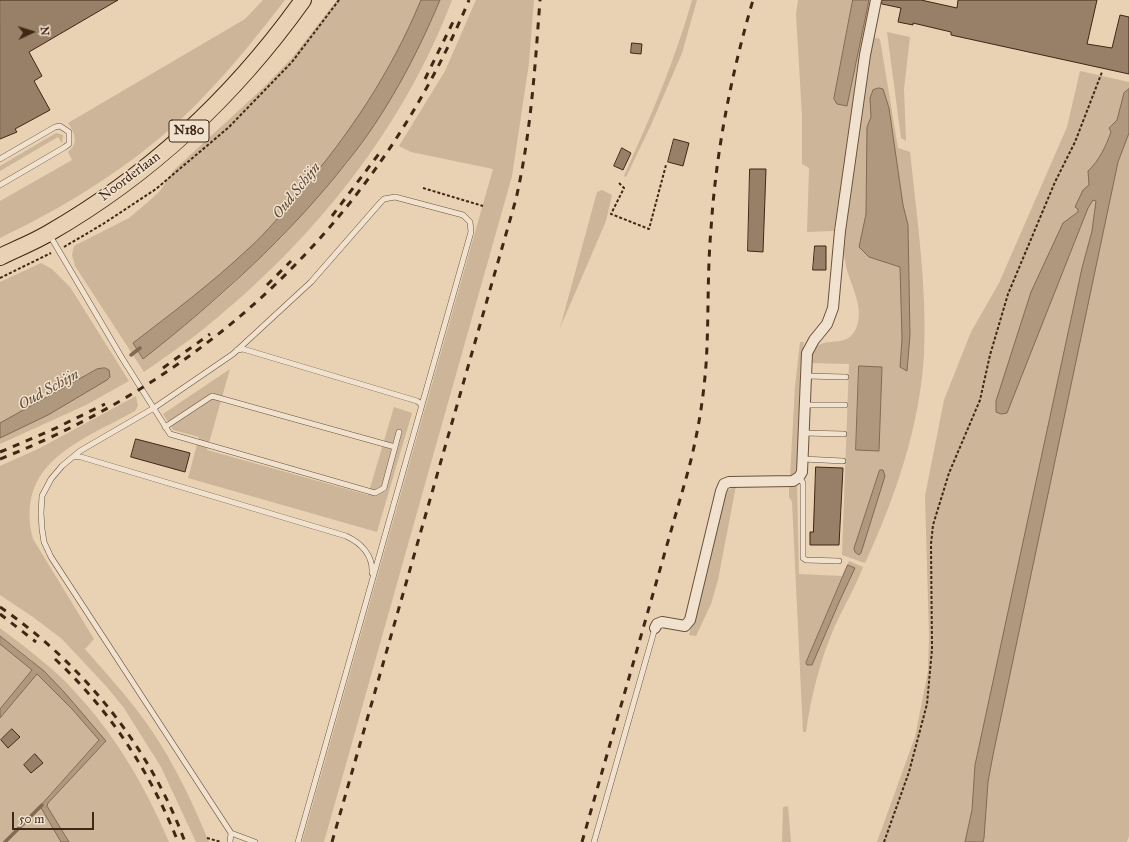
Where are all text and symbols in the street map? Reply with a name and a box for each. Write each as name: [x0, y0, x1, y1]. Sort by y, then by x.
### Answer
north arrow: [12, 12, 52, 52]
text: N: [38, 26, 51, 36]
road number: N180: [169, 120, 209, 142]
street label: Noorderlaan: [96, 149, 164, 205]
water label: Oud Schijn: [269, 159, 325, 223]
water label: Oud Schijn: [16, 366, 82, 414]
scale bar: [14, 804, 96, 830]
text: 50 m: [19, 812, 44, 826]

